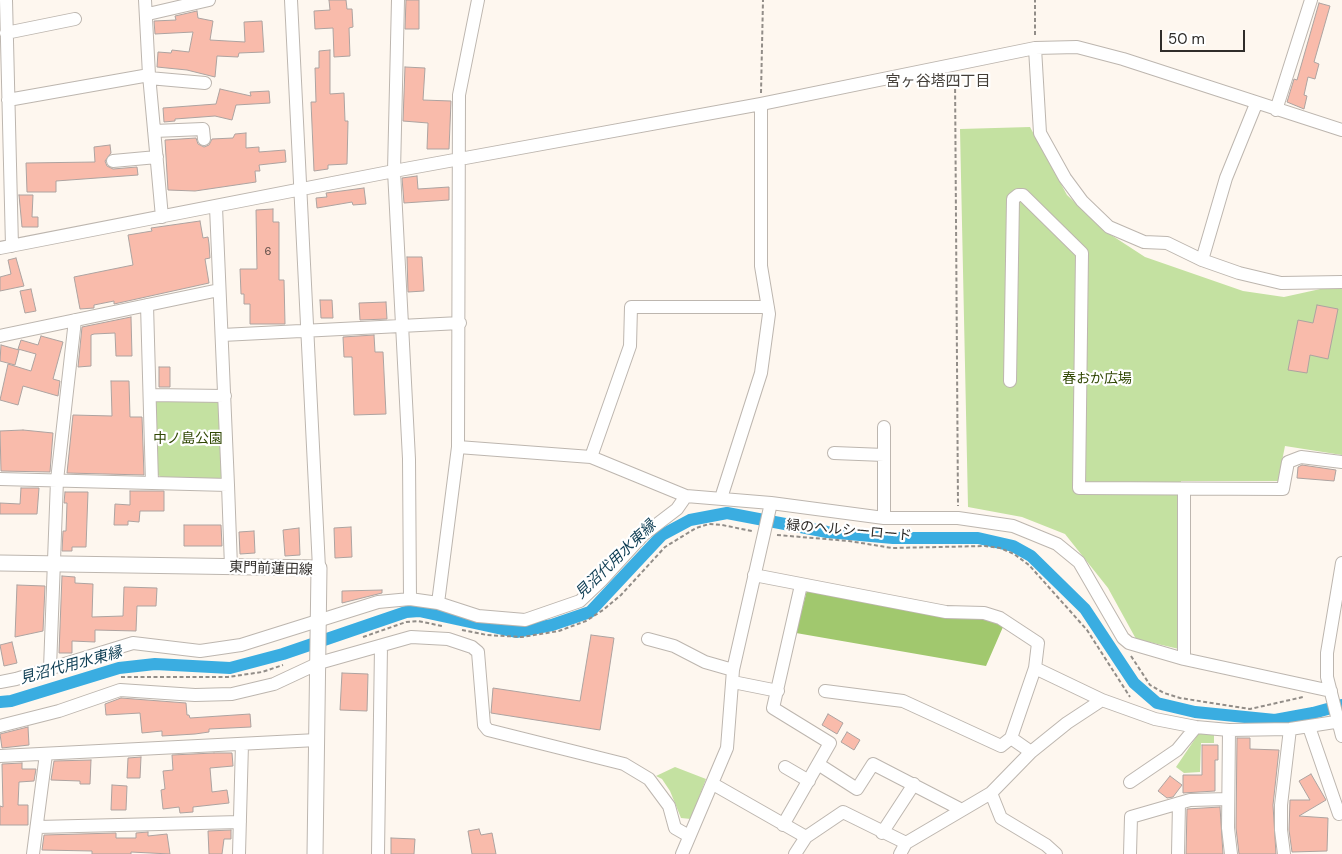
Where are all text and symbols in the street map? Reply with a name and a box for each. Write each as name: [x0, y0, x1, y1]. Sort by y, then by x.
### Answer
scale bar: [1162, 20, 1247, 52]
text: 50 m: [1168, 29, 1205, 49]
district label: 宮ヶ谷塔四丁目: [886, 73, 990, 91]
house number: 6: [265, 245, 271, 259]
park label: 春おか広場: [1062, 371, 1132, 387]
park label: 中ノ島公園: [153, 431, 223, 447]
water label: 見沼代用水東縁: [572, 517, 660, 603]
street label: 緑のヘルシーロード: [786, 517, 912, 545]
street label: 東門前蓮田線: [229, 559, 313, 579]
water label: 見沼代用水東縁: [18, 644, 124, 688]

